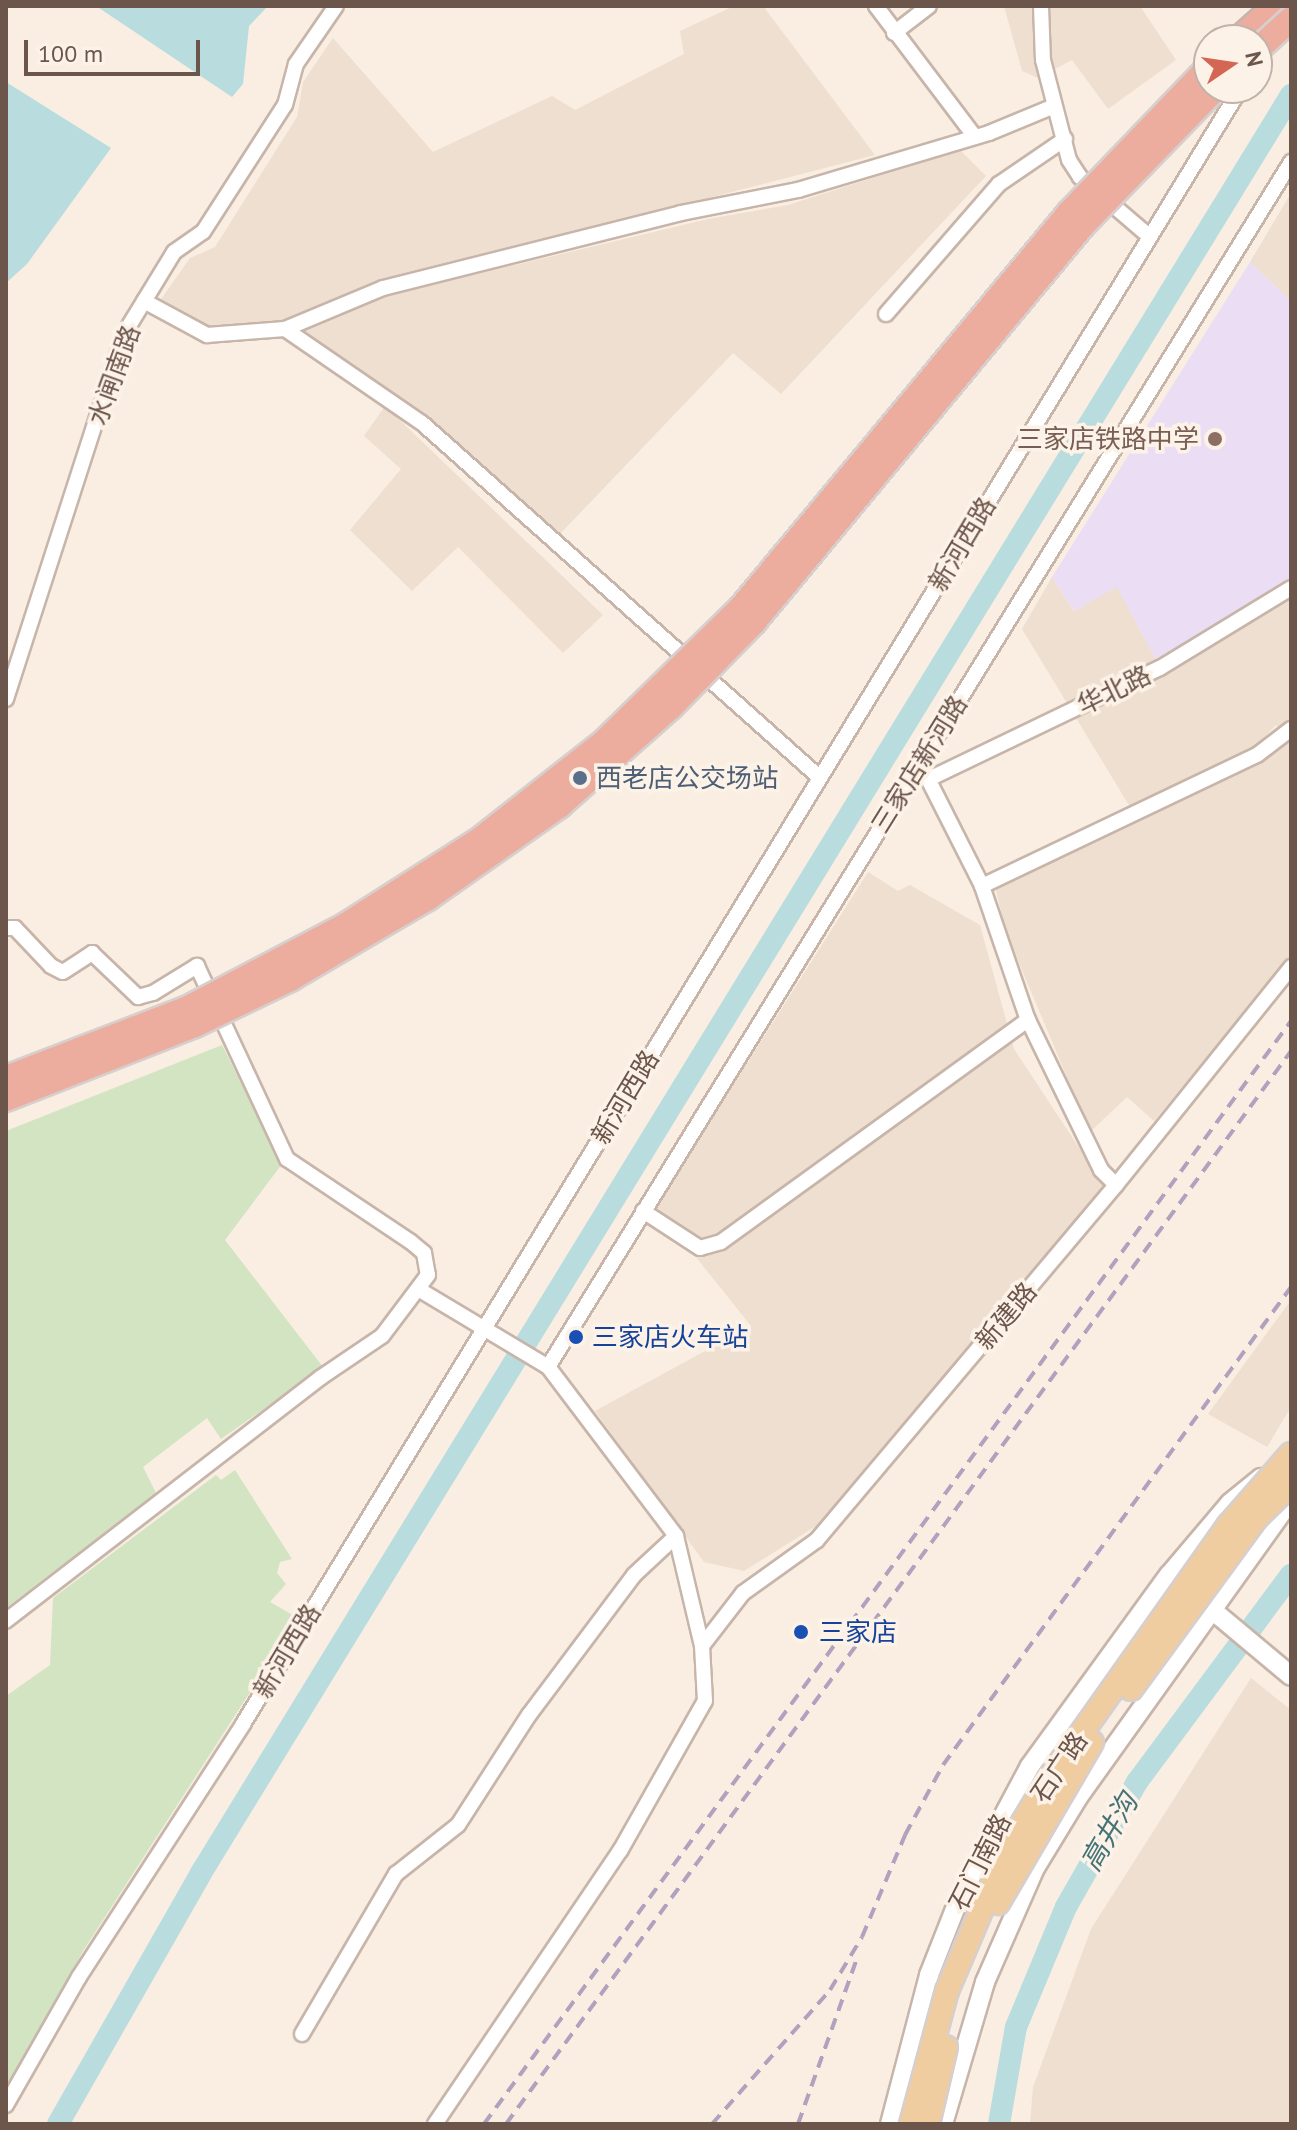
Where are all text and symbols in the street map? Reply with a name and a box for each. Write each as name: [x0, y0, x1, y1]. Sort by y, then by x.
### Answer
scale bar: [28, 24, 204, 74]
north arrow: [1193, 24, 1273, 104]
text: 100 m: [38, 38, 103, 69]
text: N: [1239, 49, 1270, 69]
street label: 水闸南路: [82, 321, 146, 429]
place label: 三家店铁路中学: [1017, 423, 1199, 455]
marker: 三家店铁路中学: [1206, 430, 1224, 448]
street label: 新河西路: [922, 491, 1002, 597]
street label: 华北路: [1072, 659, 1156, 721]
street label: 三家店新河路: [864, 690, 974, 838]
place label: 西老店公交场站: [596, 762, 778, 794]
marker: 西老店公交场站: [571, 769, 589, 787]
street label: 新河西路: [585, 1044, 665, 1150]
street label: 新建路: [969, 1276, 1043, 1356]
place label: 三家店火车站: [592, 1321, 748, 1353]
marker: 三家店火车站: [567, 1328, 585, 1346]
street label: 新河西路: [247, 1598, 327, 1704]
place label: 三家店: [819, 1616, 897, 1648]
marker: 三家店: [790, 1621, 812, 1643]
street label: 石广路: [1024, 1726, 1094, 1808]
water label: 高井沟: [1073, 1787, 1145, 1877]
street label: 石门南路: [942, 1809, 1018, 1915]

